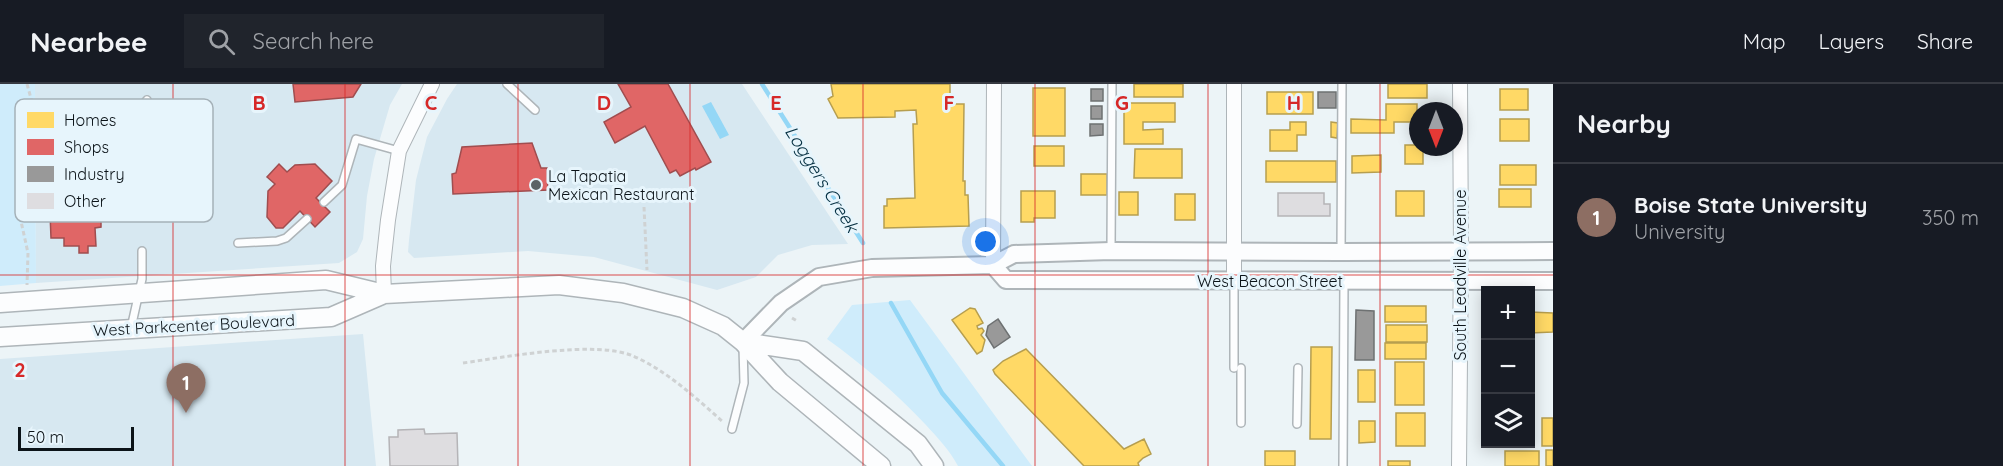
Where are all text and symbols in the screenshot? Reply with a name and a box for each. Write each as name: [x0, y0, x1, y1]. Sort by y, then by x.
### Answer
search box: [184, 14, 604, 68]
text: Nearbee: [30, 24, 148, 59]
icon: search: [205, 25, 238, 58]
text: Search here: [253, 27, 374, 55]
text: Map: [1743, 28, 1786, 54]
text: Layers: [1819, 28, 1884, 54]
text: Share: [1917, 28, 1973, 54]
text: B: [252, 90, 266, 115]
text: C: [425, 90, 438, 115]
text: D: [597, 90, 611, 115]
text: E: [770, 90, 782, 115]
text: F: [943, 90, 955, 115]
text: G: [1115, 90, 1129, 115]
text: H: [1287, 90, 1301, 115]
legend: [15, 99, 213, 222]
north arrow: [1409, 102, 1463, 156]
text: Nearby: [1577, 107, 1671, 140]
text: Homes: [64, 110, 116, 130]
water label: Loggers Creek: [780, 121, 865, 238]
text: Shops: [64, 137, 109, 157]
text: Industry: [64, 164, 124, 184]
place label: La Tapatia Mexican Restaurant: [548, 166, 695, 204]
marker: La Tapatia Mexican Restaurant: [529, 178, 543, 192]
street label: South Leadville Avenue: [1450, 190, 1470, 360]
text: Other: [64, 191, 106, 211]
text: Boise State University: [1634, 191, 1867, 219]
text: 1: [1593, 205, 1600, 230]
text: 350 m: [1922, 205, 1979, 230]
text: University: [1634, 219, 1725, 244]
your location: [971, 227, 1000, 256]
street label: West Beacon Street: [1197, 271, 1343, 291]
map controls: [1481, 286, 1535, 448]
button: +: [1481, 286, 1535, 340]
street label: West Parkcenter Boulevard: [93, 310, 295, 340]
button: −: [1481, 340, 1535, 394]
text: 2: [14, 357, 26, 382]
pin: 1: [166, 364, 206, 413]
button: layers: [1481, 394, 1535, 448]
scale bar: [18, 424, 134, 452]
text: 50 m: [27, 427, 64, 447]

